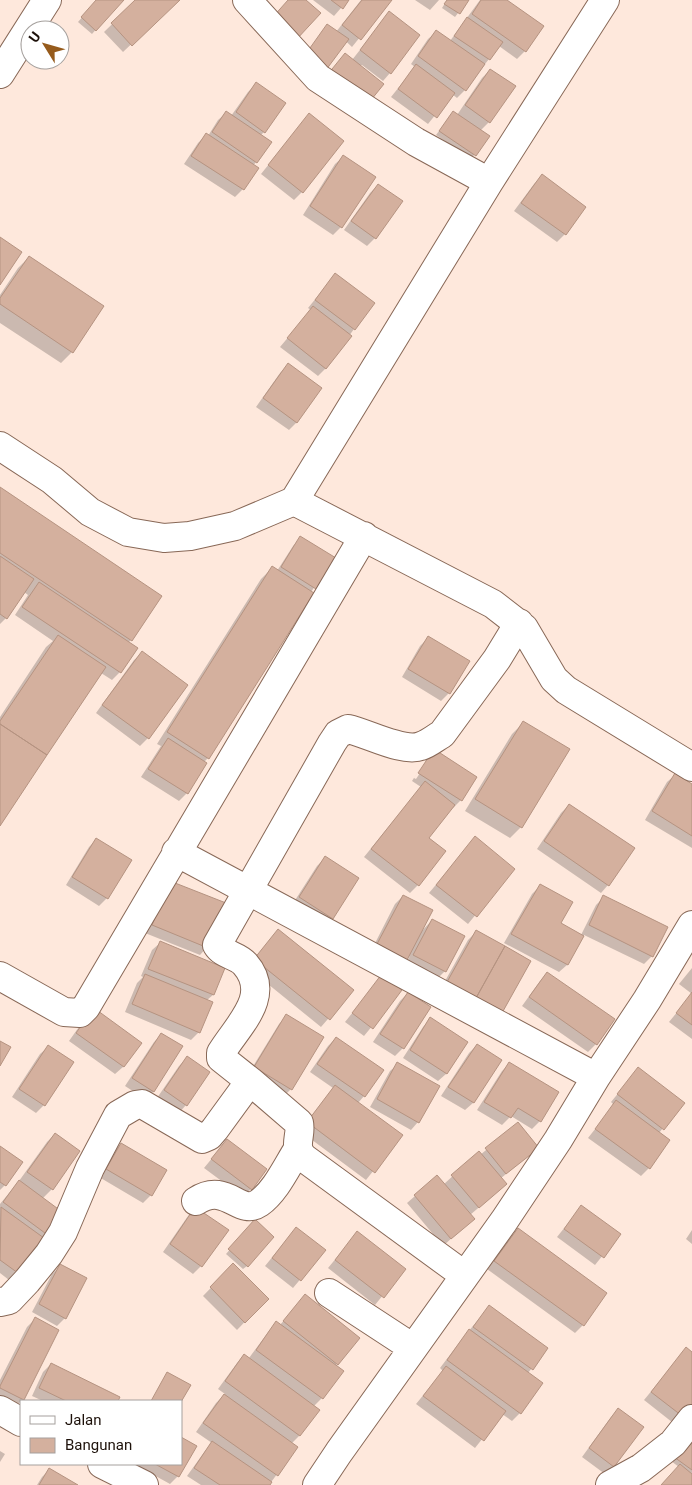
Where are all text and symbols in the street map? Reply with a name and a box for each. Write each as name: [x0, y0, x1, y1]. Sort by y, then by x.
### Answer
north arrow: [20, 20, 70, 70]
text: U: [25, 29, 44, 46]
legend: [20, 1400, 182, 1465]
text: Jalan: [65, 1411, 102, 1429]
text: Bangunan: [65, 1436, 132, 1454]

